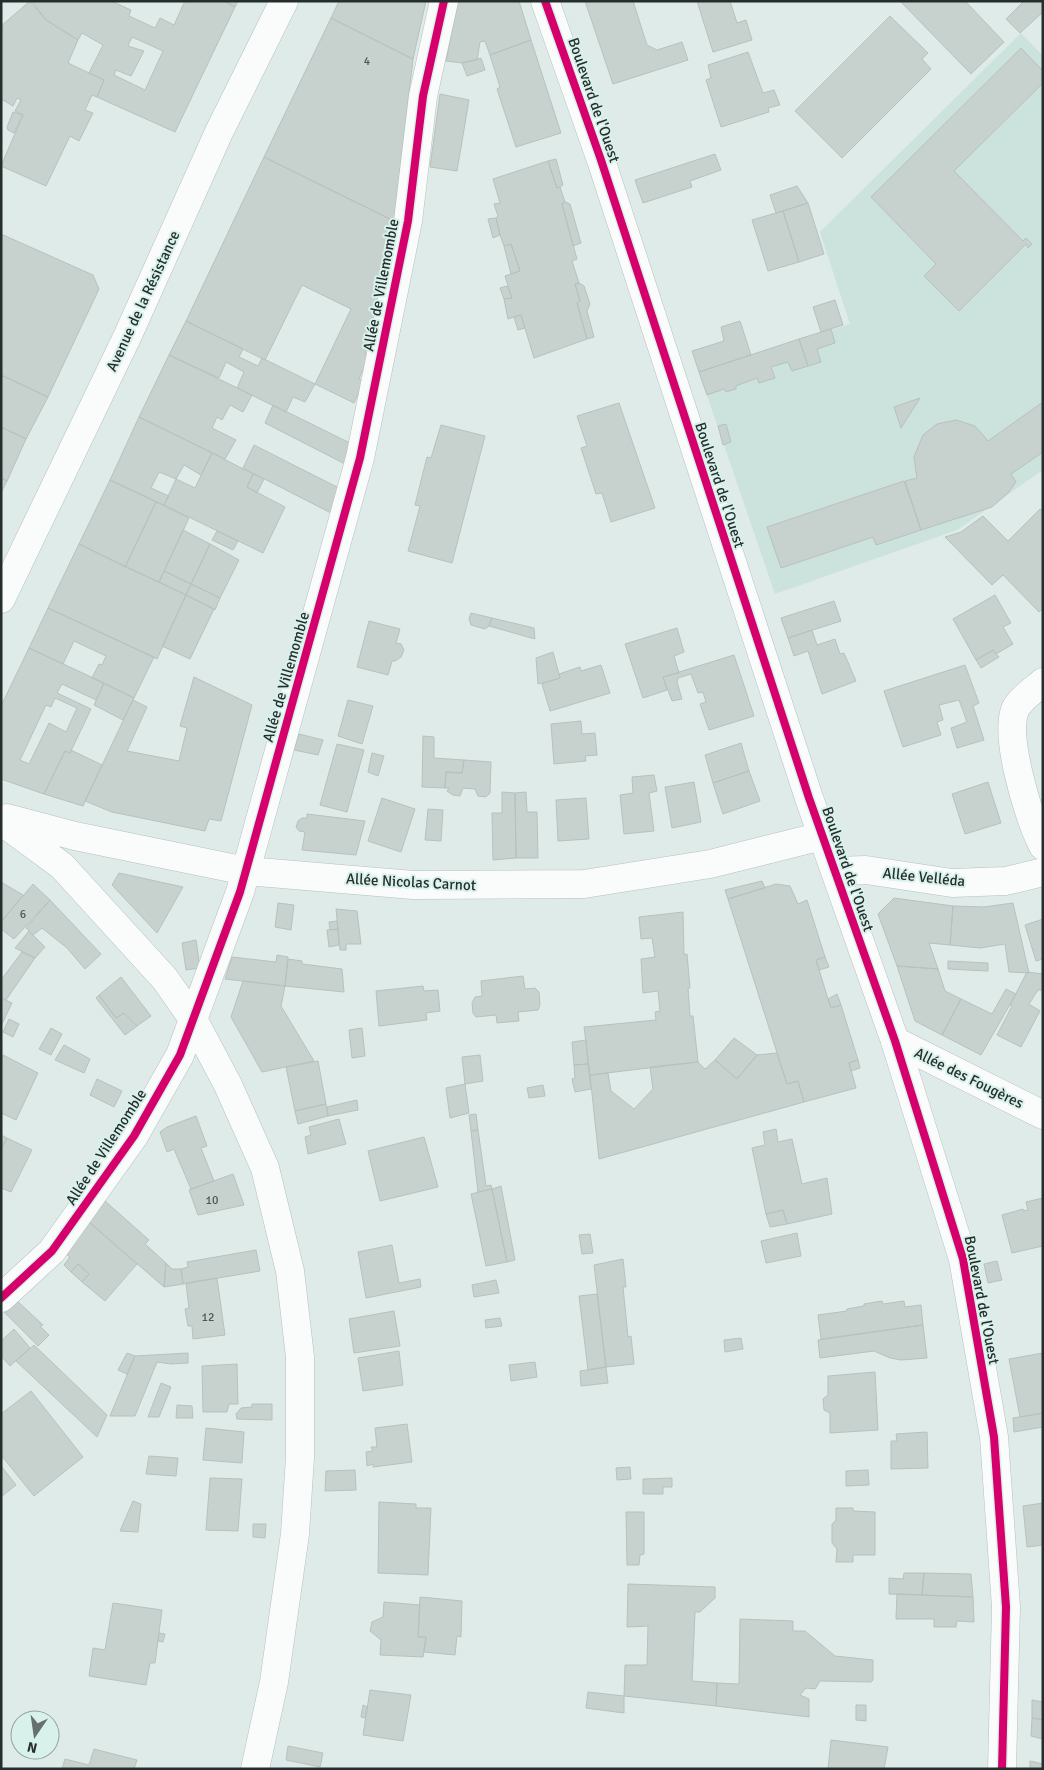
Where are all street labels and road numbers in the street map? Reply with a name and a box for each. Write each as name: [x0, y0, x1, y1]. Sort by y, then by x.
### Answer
street label: Boulevard de l'Ouest: [564, 35, 624, 165]
street label: Allée de Villemomble: [359, 217, 403, 353]
street label: Avenue de la Résistance: [102, 228, 184, 374]
street label: Boulevard de l'Ouest: [691, 420, 749, 550]
street label: Allée de Villemomble: [259, 610, 313, 744]
street label: Boulevard de l'Ouest: [818, 804, 878, 934]
street label: Allée Velléda: [882, 864, 966, 890]
street label: Allée Nicolas Carnot: [346, 870, 476, 894]
street label: Allée des Fougères: [911, 1044, 1027, 1112]
street label: Allée de Villemomble: [62, 1086, 150, 1208]
street label: Boulevard de l'Ouest: [961, 1234, 1003, 1366]

